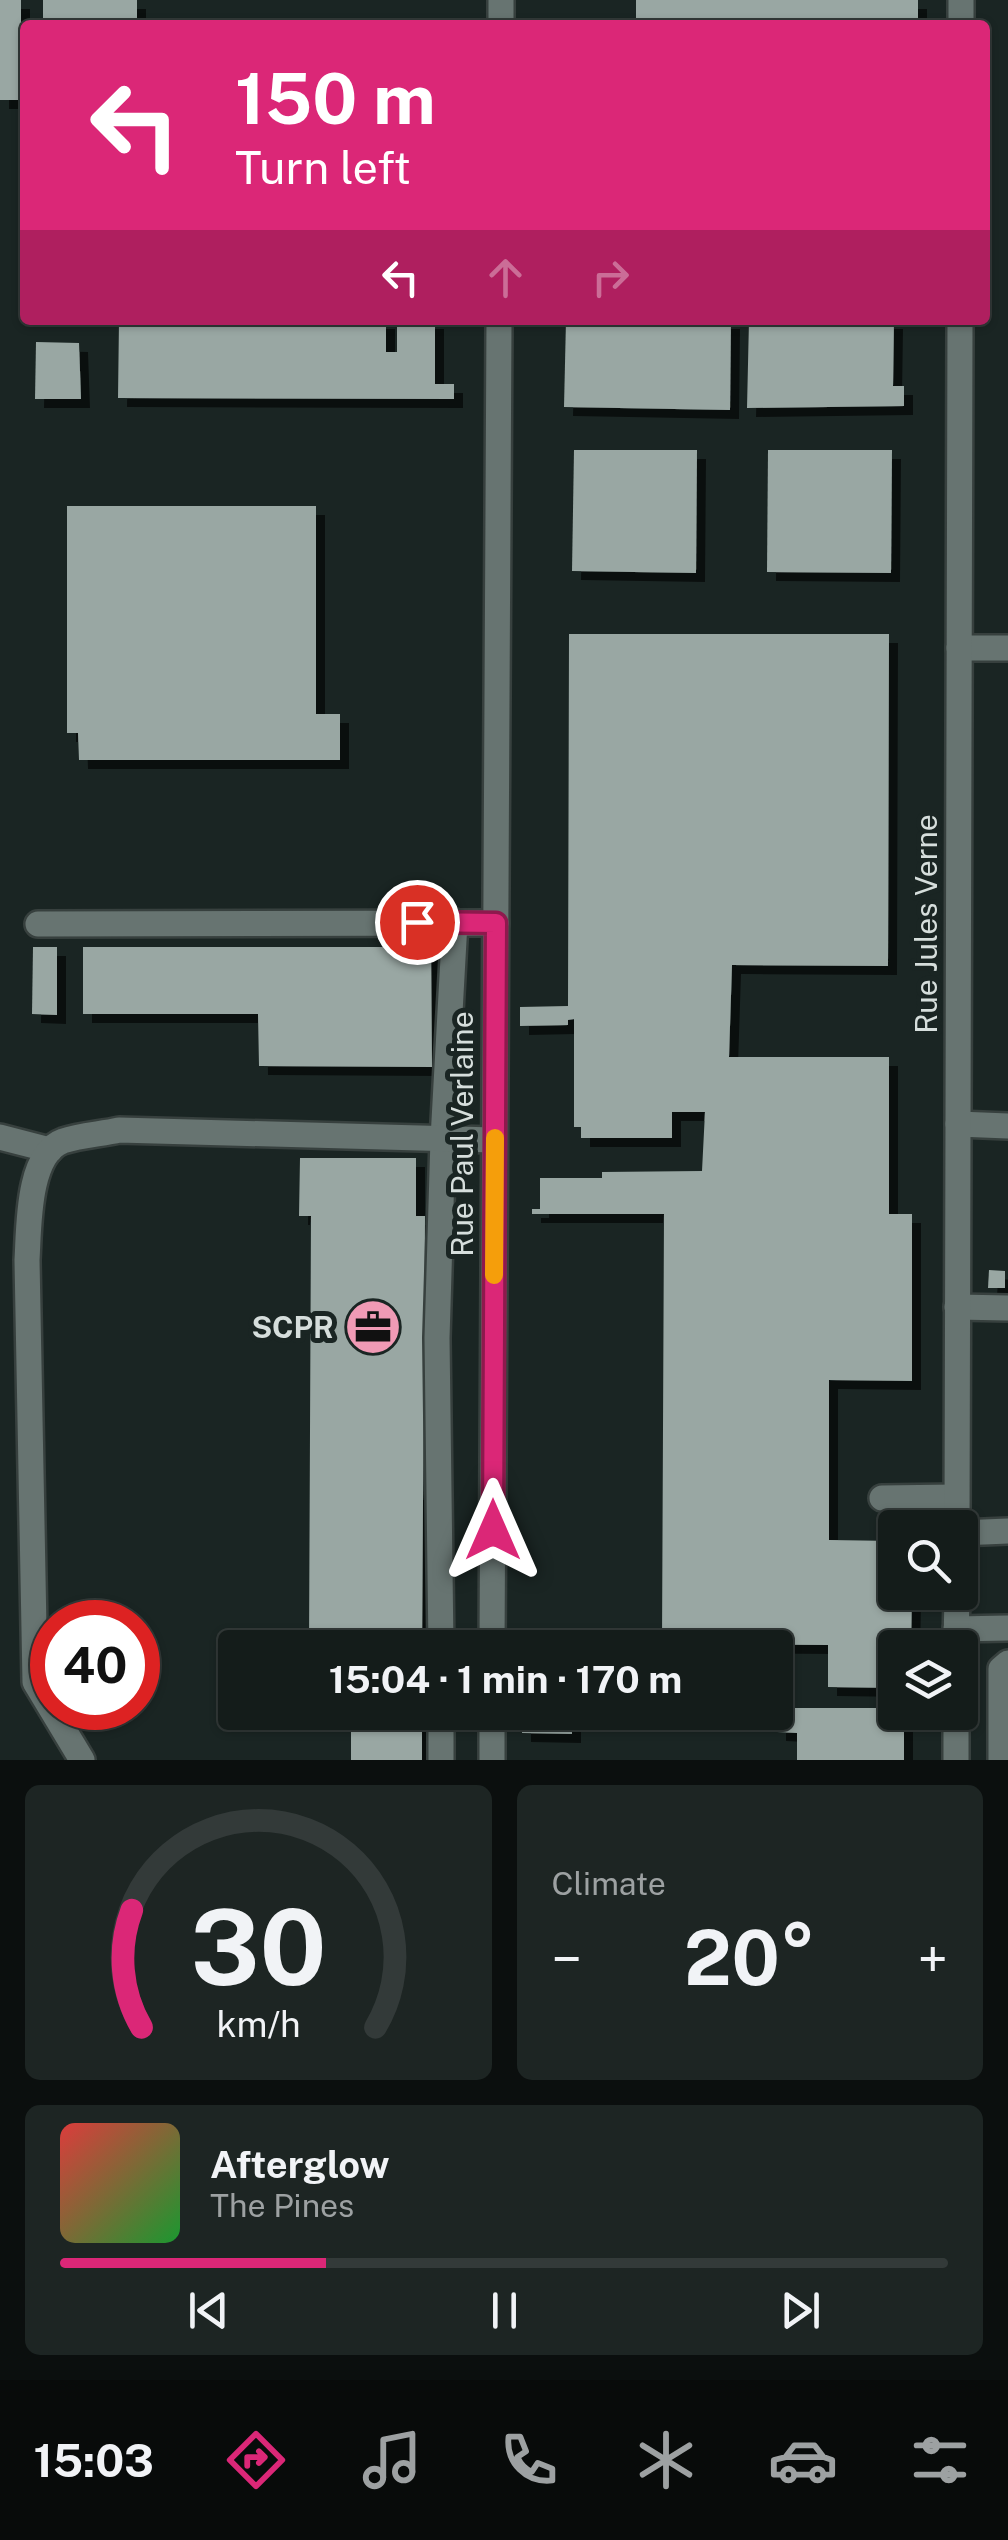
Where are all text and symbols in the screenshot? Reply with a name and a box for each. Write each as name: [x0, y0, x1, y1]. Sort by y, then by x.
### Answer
text: 150 m: [235, 57, 436, 140]
icon: left: [70, 60, 200, 190]
text: Turn left: [235, 141, 411, 194]
icon: left: [373, 250, 428, 305]
icon: ahead: [478, 250, 533, 305]
icon: right: [583, 250, 638, 305]
street label: Rue Jules Verne: [908, 814, 944, 1034]
pin: [375, 880, 460, 965]
icon: arrive: [390, 895, 445, 950]
street label: Rue Paul Verlaine: [444, 1011, 480, 1257]
office icon: SCPR: [343, 1297, 403, 1357]
place label: SCPR: [251, 1309, 334, 1345]
position arrow: [441, 1478, 545, 1582]
map controls: [878, 1510, 978, 1730]
button: search: [878, 1510, 978, 1610]
speed limit sign: 40: [30, 1600, 160, 1730]
button: layers: [878, 1630, 978, 1730]
text: 15:04 · 1 min · 170 m: [329, 1657, 682, 1702]
text: Climate: [552, 1865, 666, 1902]
text: 30: [190, 1886, 326, 2008]
text: 20°: [684, 1914, 816, 2002]
text: −: [552, 1927, 582, 1991]
text: +: [917, 1927, 948, 1991]
text: km/h: [216, 2003, 300, 2045]
text: Afterglow: [210, 2142, 390, 2187]
text: The Pines: [210, 2187, 354, 2224]
icon: previous: [181, 2283, 236, 2338]
icon: pause: [477, 2283, 532, 2338]
icon: next: [773, 2283, 828, 2338]
icon: directions: [221, 2425, 291, 2495]
icon: music: [357, 2425, 427, 2495]
icon: phone: [494, 2425, 564, 2495]
icon: climate: [631, 2425, 701, 2495]
icon: car: [768, 2425, 838, 2495]
icon: filters: [905, 2425, 975, 2495]
text: 15:03: [33, 2434, 154, 2487]

